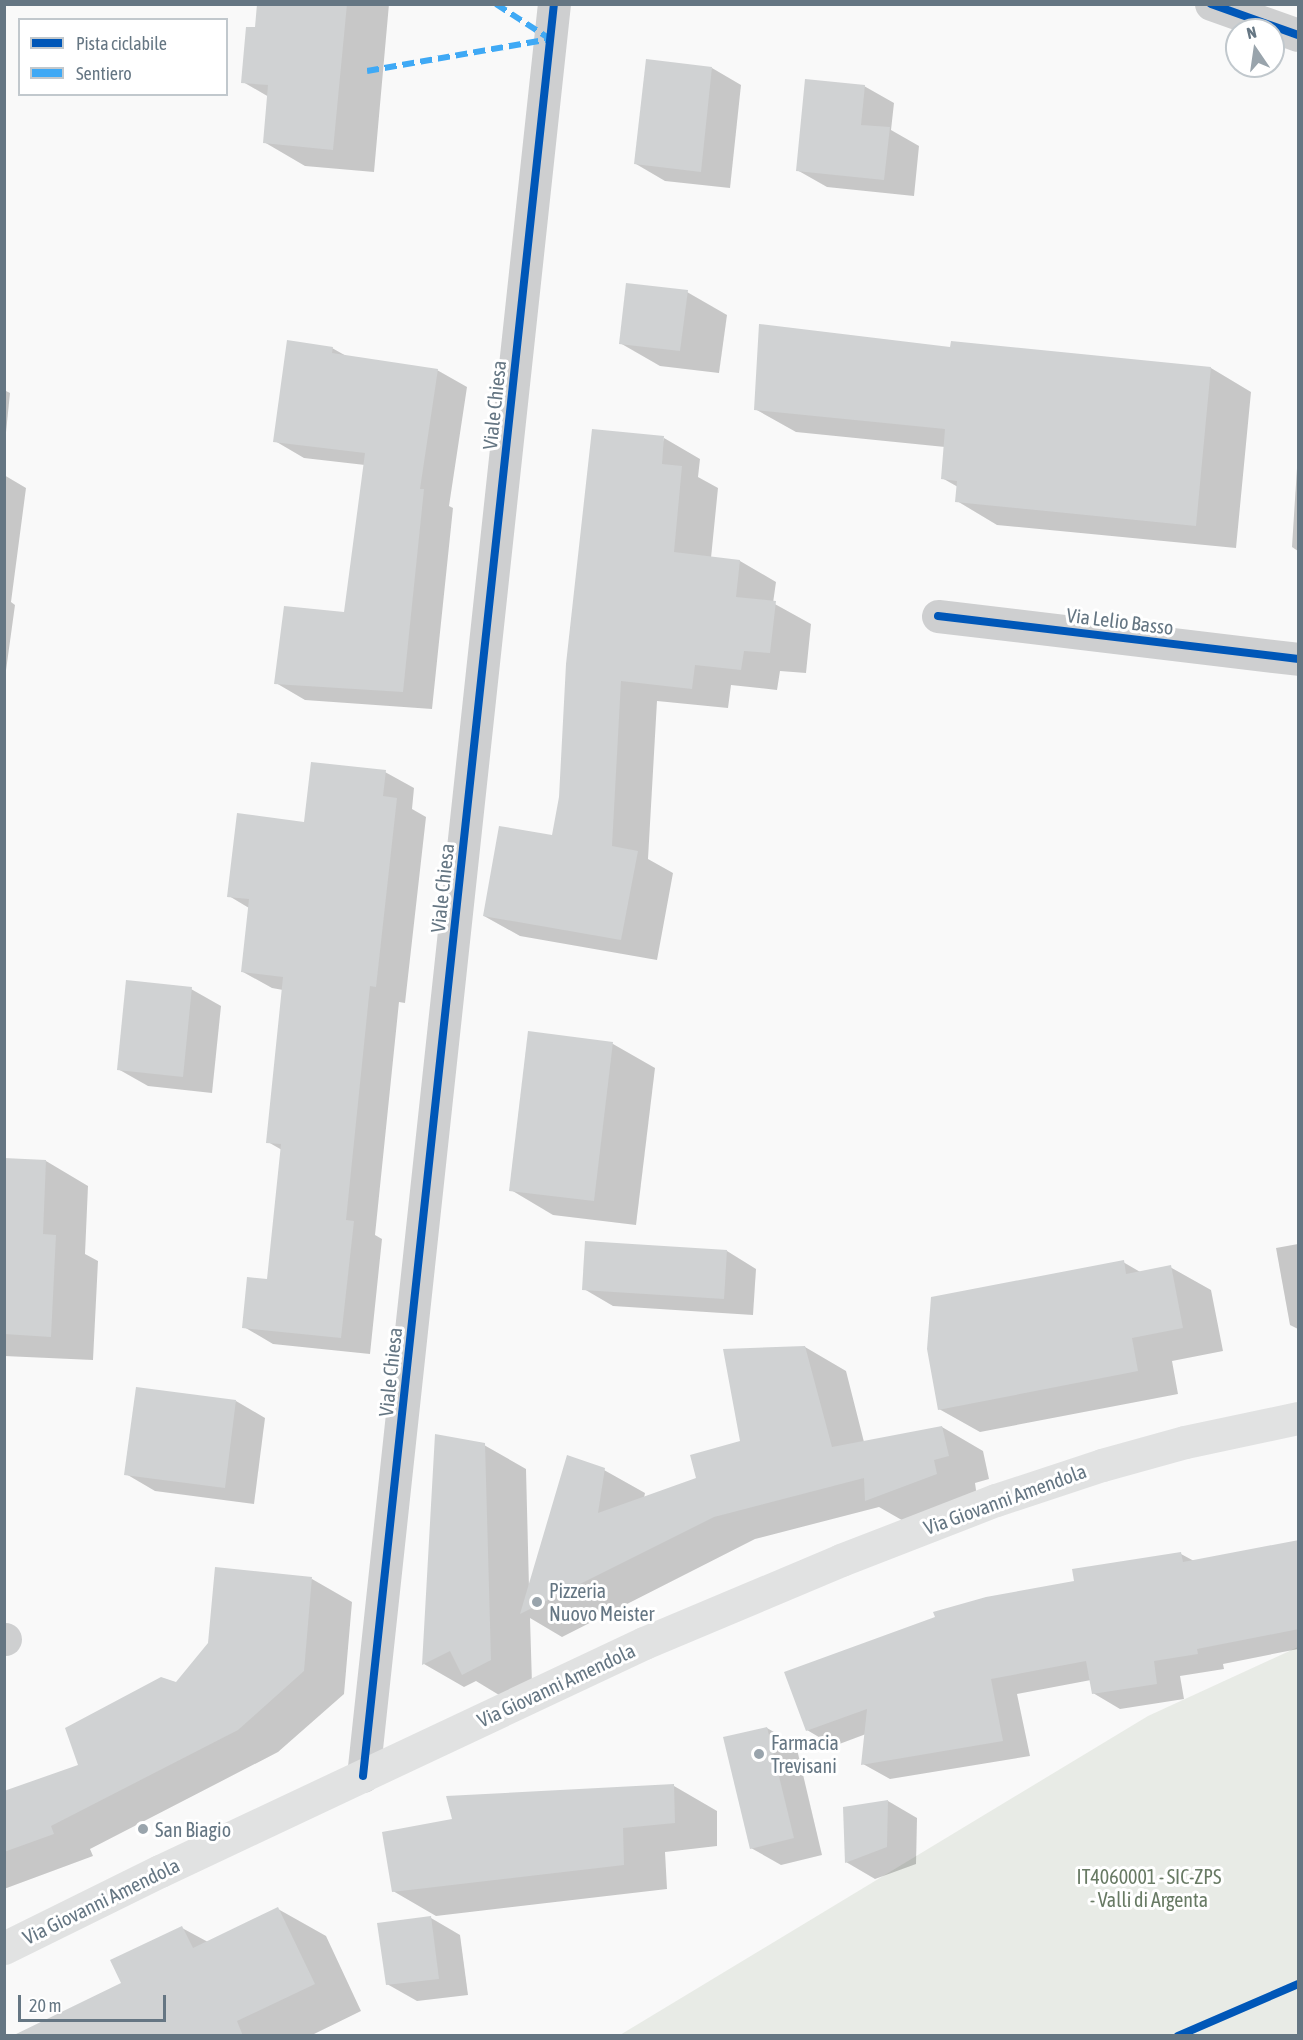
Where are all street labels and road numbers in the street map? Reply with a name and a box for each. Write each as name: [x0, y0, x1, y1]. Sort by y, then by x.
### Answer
street label: Viale Chiesa: [477, 359, 511, 451]
street label: Via Lelio Basso: [1065, 603, 1175, 639]
street label: Viale Chiesa: [425, 842, 459, 934]
street label: Viale Chiesa: [373, 1326, 407, 1418]
street label: Via Giovanni Amendola: [920, 1458, 1090, 1540]
street label: Via Giovanni Amendola: [473, 1638, 639, 1732]
street label: Via Giovanni Amendola: [19, 1853, 183, 1949]

